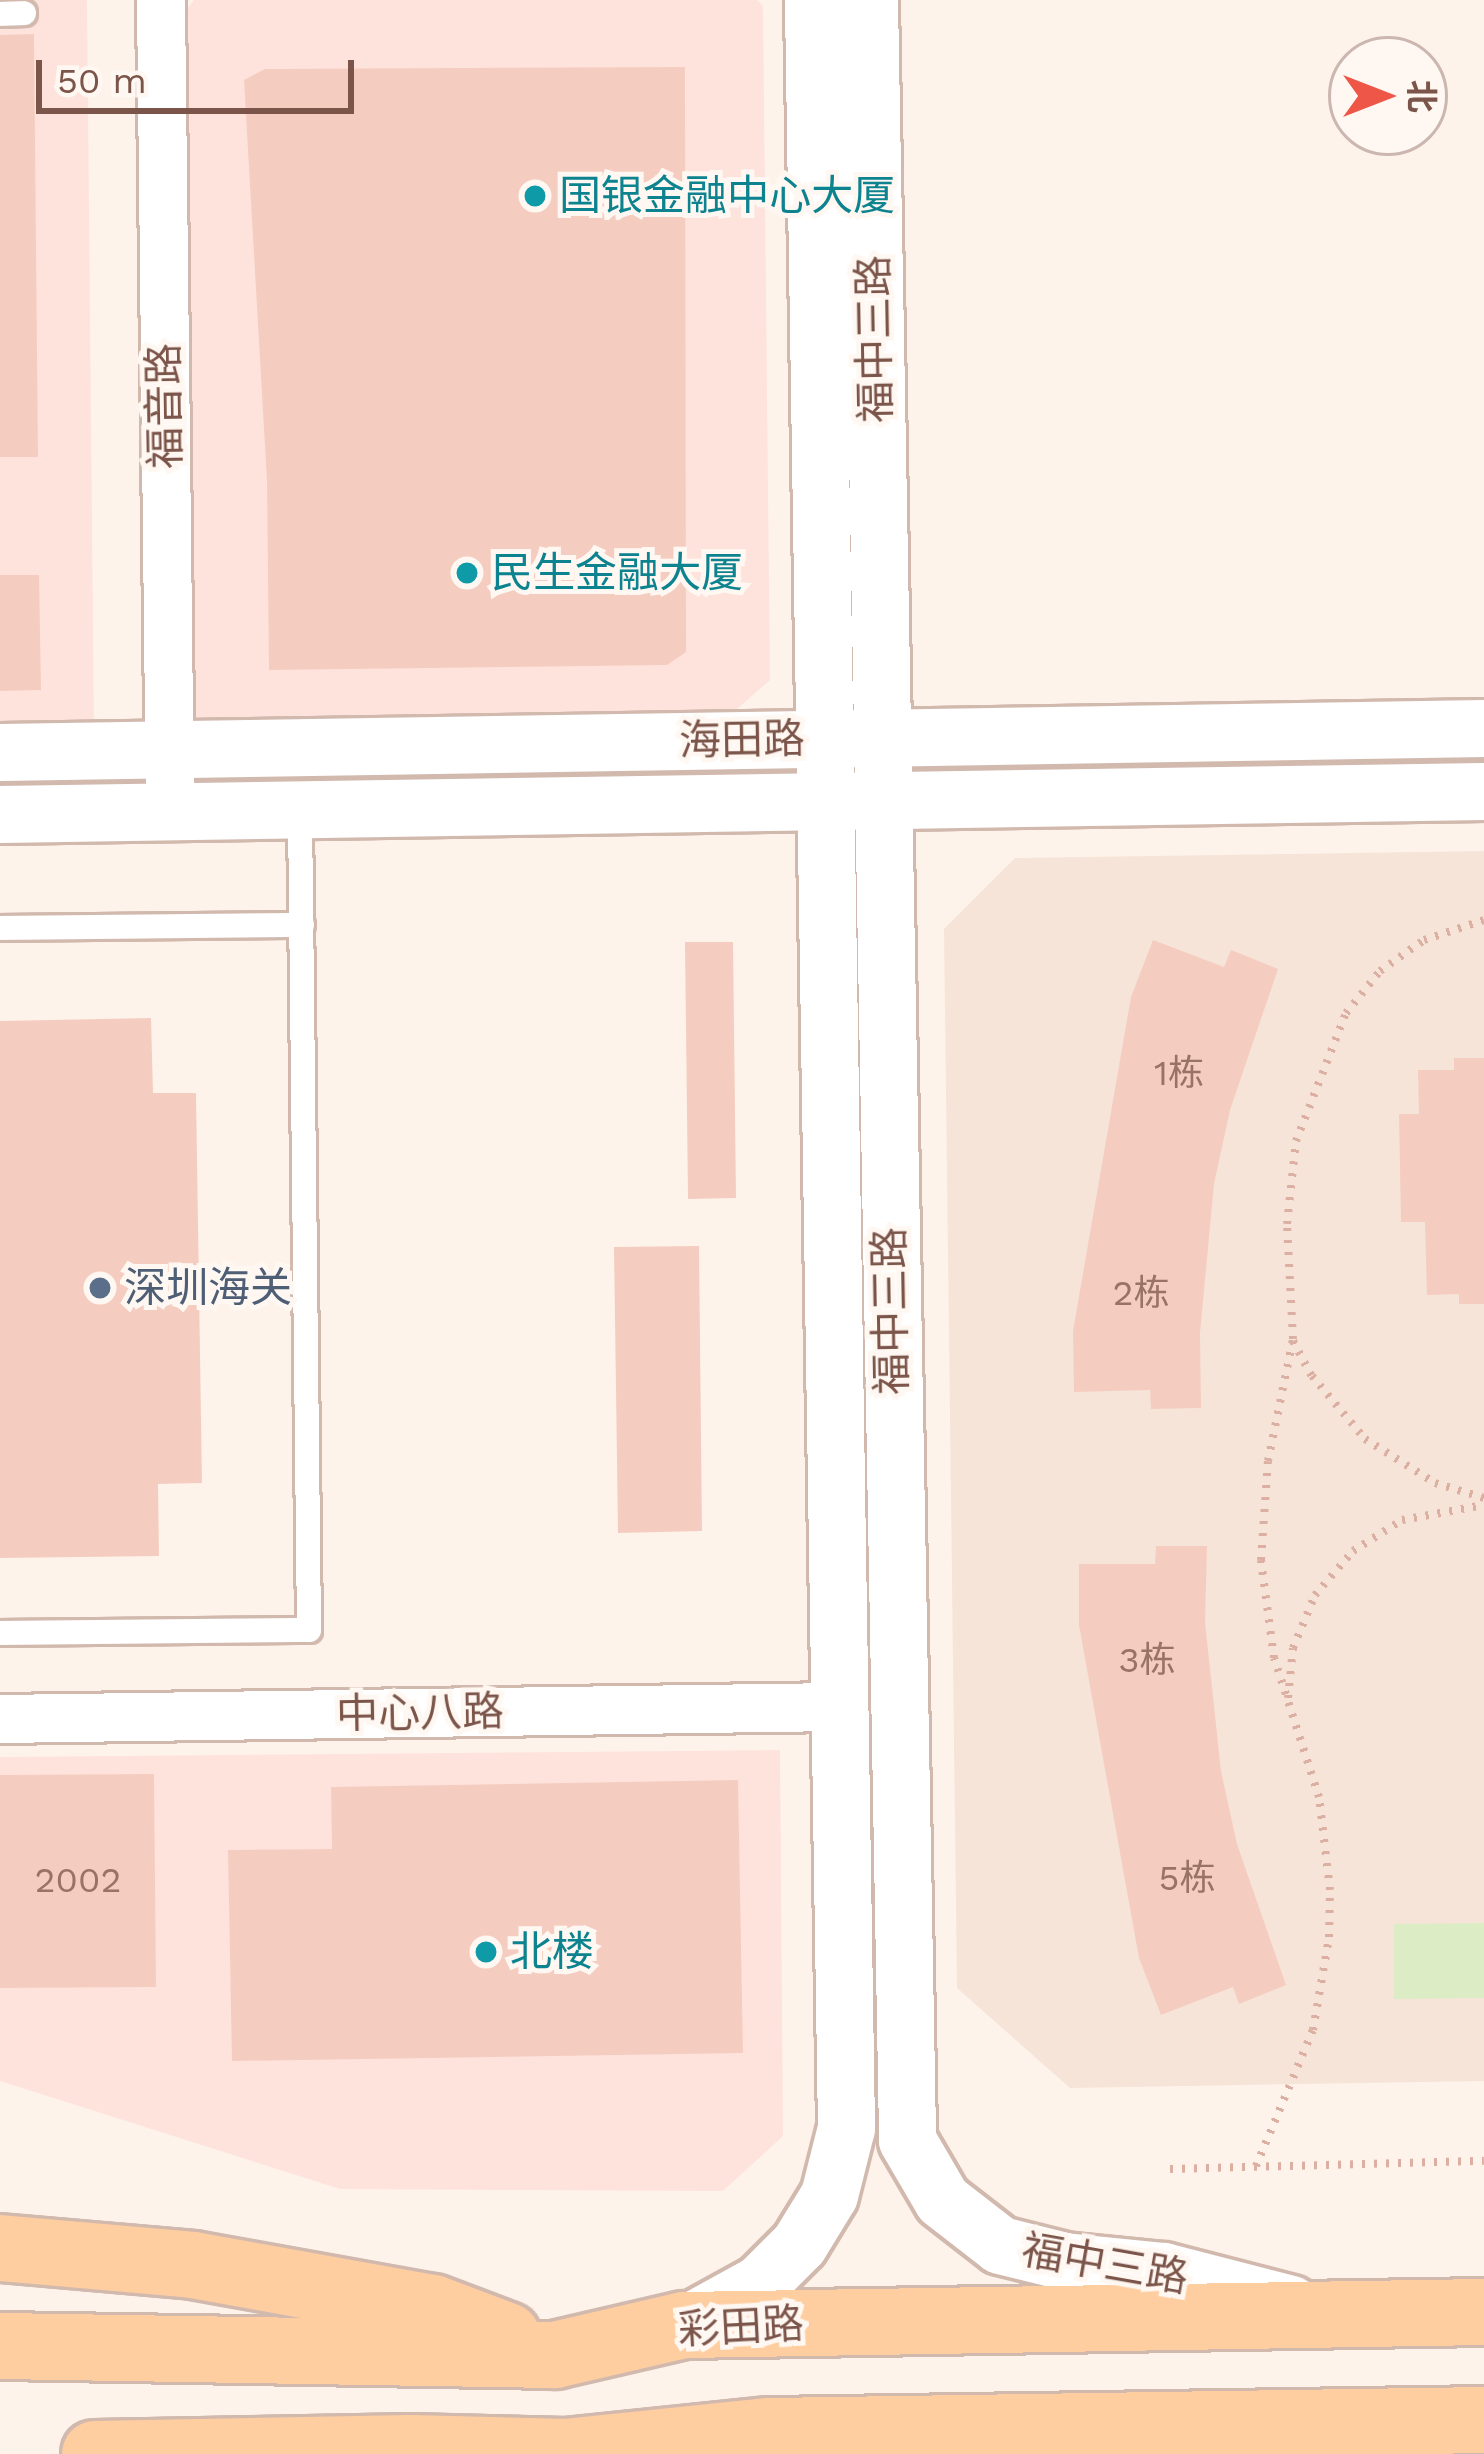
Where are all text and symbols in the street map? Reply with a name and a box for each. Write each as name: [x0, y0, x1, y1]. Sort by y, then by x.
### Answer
scale bar: [42, 36, 360, 110]
north arrow: [1328, 36, 1448, 156]
text: 50 m: [57, 60, 147, 102]
text: 北: [1402, 80, 1441, 113]
place label: 国银金融中心大厦: [559, 171, 895, 221]
marker: 国银金融中心大厦: [522, 183, 548, 209]
street label: 福中三路: [848, 255, 902, 423]
street label: 福音路: [139, 343, 191, 469]
place label: 民生金融大厦: [491, 548, 743, 598]
marker: 民生金融大厦: [454, 560, 480, 586]
street label: 海田路: [679, 714, 805, 766]
house number: 1栋: [1154, 1052, 1204, 1096]
street label: 福中三路: [864, 1227, 918, 1395]
place label: 深圳海关: [124, 1263, 292, 1313]
house number: 2栋: [1113, 1272, 1169, 1316]
marker: 深圳海关: [87, 1275, 113, 1301]
house number: 3栋: [1119, 1639, 1175, 1683]
street label: 中心八路: [336, 1686, 504, 1740]
house number: 5栋: [1159, 1857, 1215, 1901]
house number: 2002: [35, 1859, 121, 1903]
place label: 北楼: [510, 1927, 594, 1977]
marker: 北楼: [473, 1939, 499, 1965]
street label: 福中三路: [1018, 2225, 1192, 2303]
street label: 彩田路: [677, 2299, 805, 2355]

